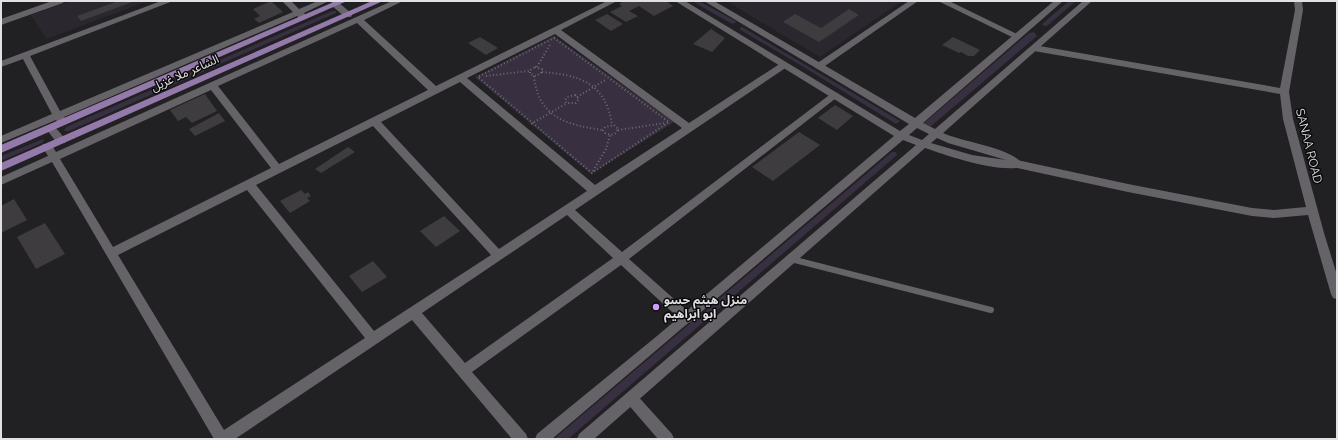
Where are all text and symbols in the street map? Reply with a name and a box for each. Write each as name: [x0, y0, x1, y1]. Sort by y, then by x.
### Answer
street label: الشاعر ملا غزيل: [149, 52, 221, 94]
street label: SANAA ROAD: [1293, 107, 1325, 185]
place label: منزل هيثم حسو ابو ابراهيم: [664, 293, 747, 323]
marker: منزل هيثم حسو ابو ابراهيم: [651, 302, 661, 312]

